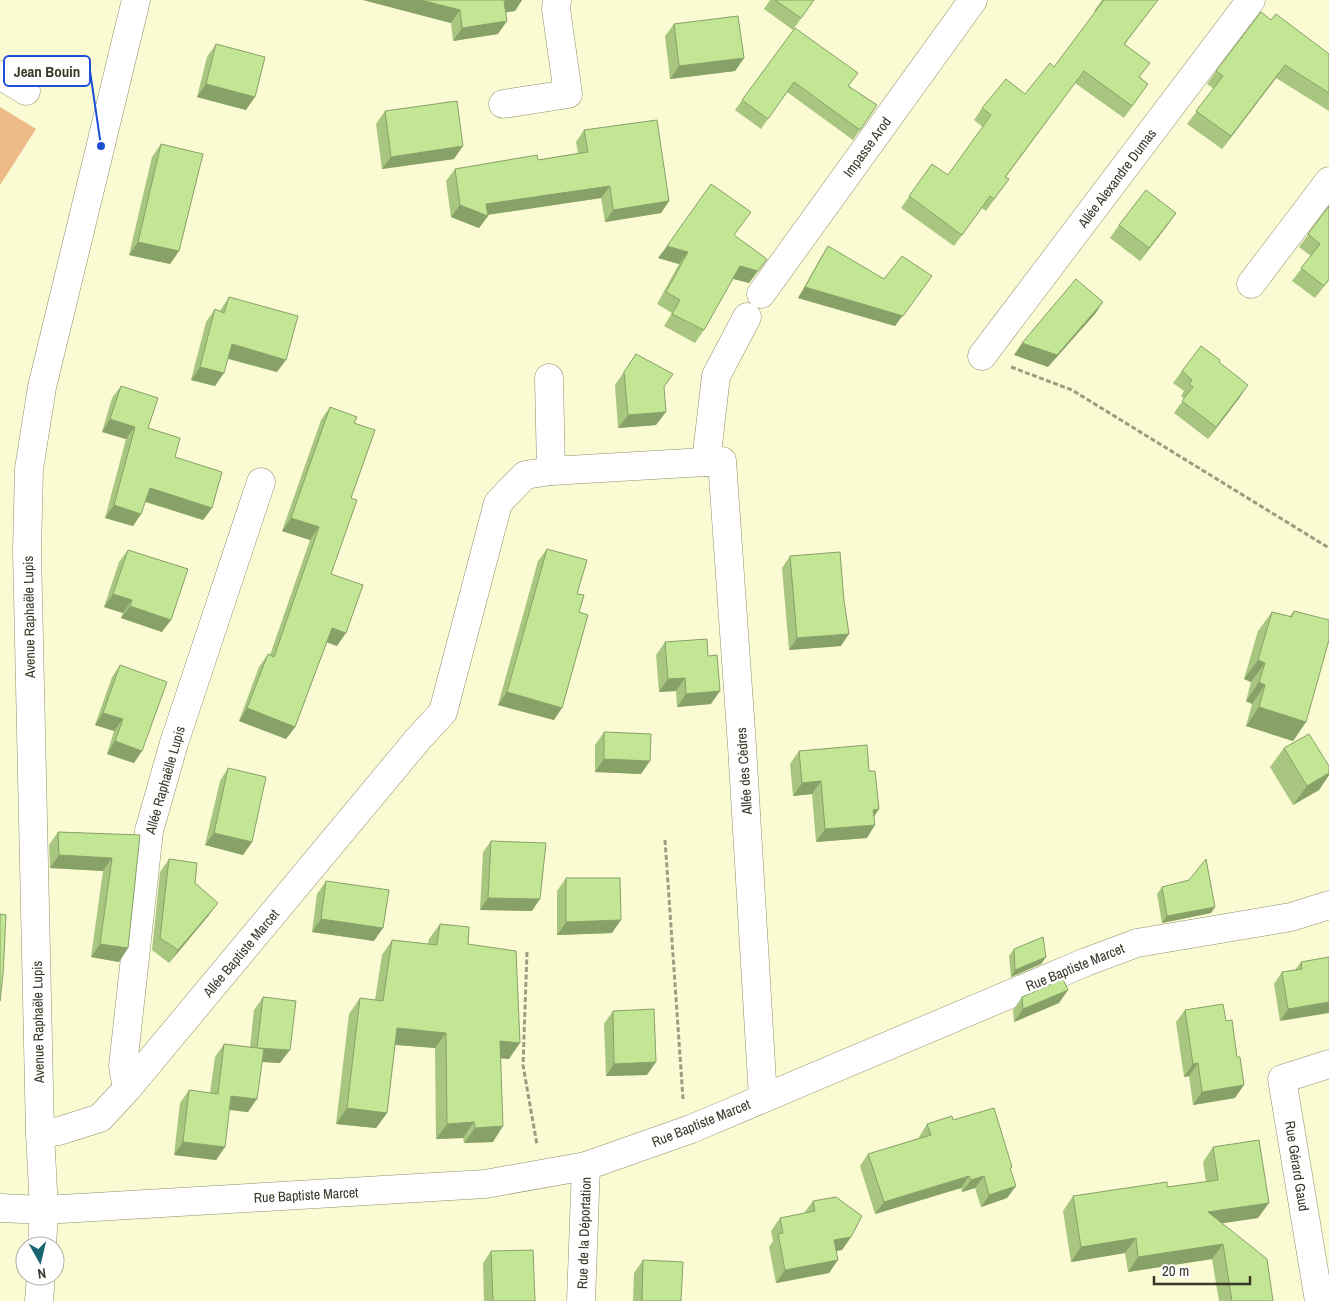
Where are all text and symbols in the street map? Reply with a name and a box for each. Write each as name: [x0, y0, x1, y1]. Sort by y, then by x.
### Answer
callout: Jean Bouin: [4, 56, 90, 86]
text: Jean Bouin: [14, 61, 80, 82]
street label: Impasse Arod: [839, 113, 895, 181]
street label: Allée Alexandre Dumas: [1073, 125, 1160, 232]
street label: Avenue Raphaële Lupis: [19, 555, 39, 679]
street label: Allée Raphaëlle Lupis: [141, 724, 189, 837]
street label: Allée des Cèdres: [732, 727, 756, 816]
street label: Allée Baptiste Marcet: [198, 905, 283, 1001]
street label: Rue Baptiste Marcet: [1023, 939, 1127, 995]
street label: Avenue Raphaële Lupis: [28, 960, 48, 1084]
street label: Rue Baptiste Marcet: [649, 1095, 753, 1151]
street label: Rue Gérard Gaud: [1281, 1120, 1313, 1212]
street label: Rue de la Déportation: [573, 1177, 595, 1289]
street label: Rue Baptiste Marcet: [253, 1183, 359, 1207]
north arrow: [15, 1236, 65, 1286]
scale bar: [1154, 1254, 1250, 1286]
text: 20 m: [1162, 1260, 1189, 1281]
text: N: [36, 1264, 47, 1283]

